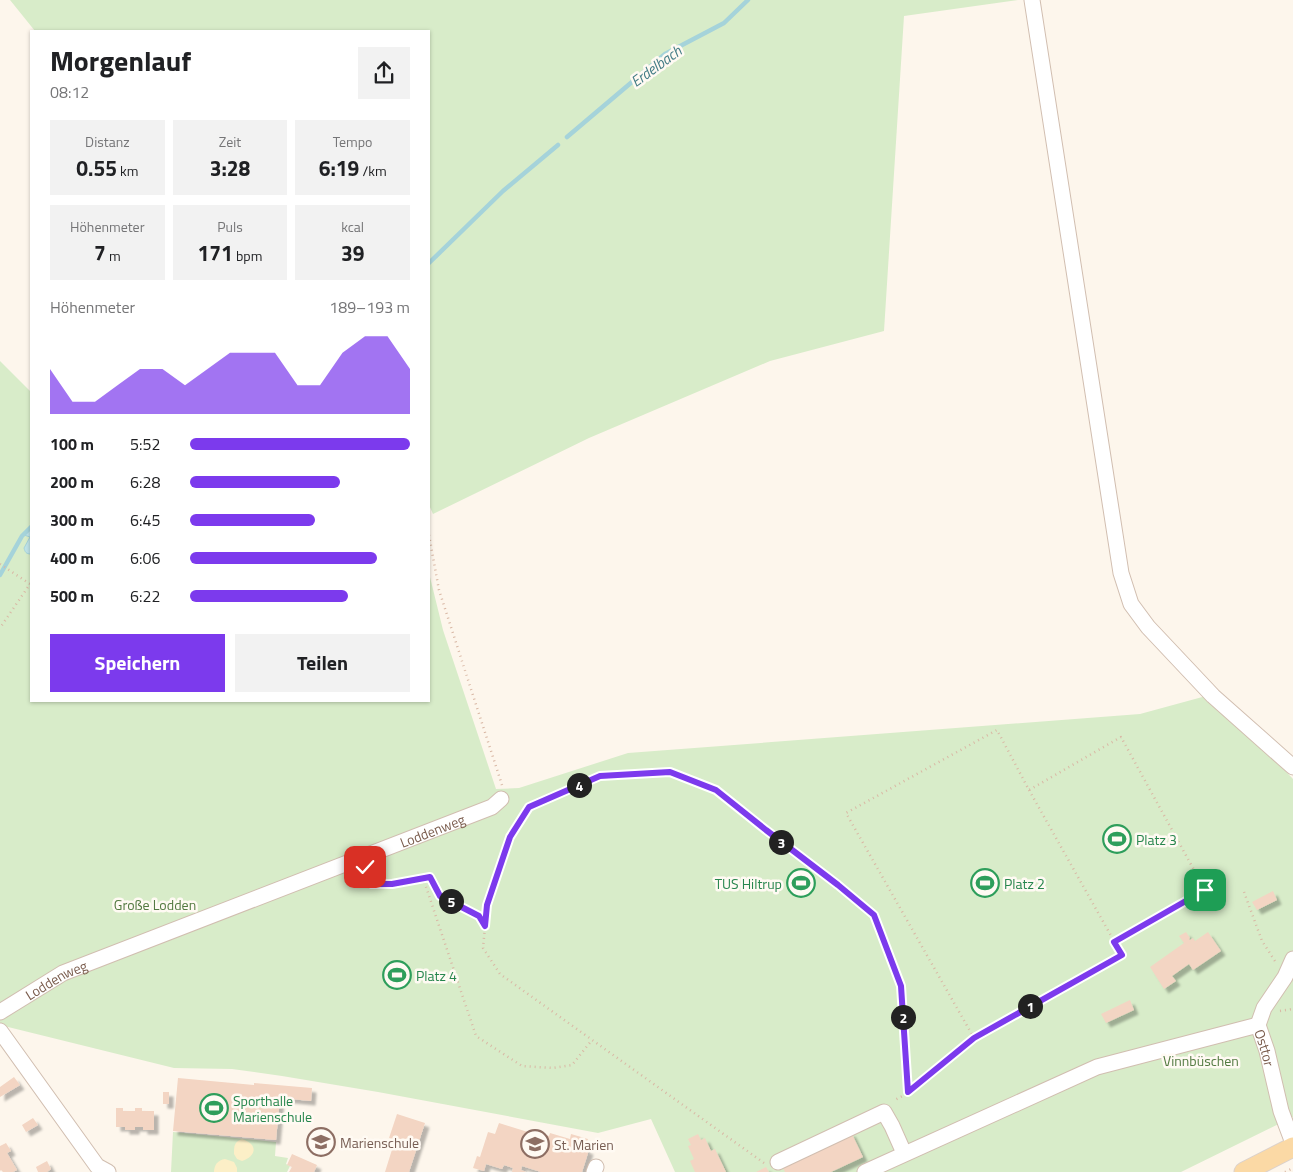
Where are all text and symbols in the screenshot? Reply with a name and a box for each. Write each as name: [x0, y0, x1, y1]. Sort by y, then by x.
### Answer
text: Morgenlauf: [50, 39, 191, 82]
water label: Erdelbach: [626, 39, 687, 92]
button: share: [358, 47, 410, 99]
text: 08:12: [50, 80, 89, 104]
text: Distanz: [85, 131, 130, 152]
text: Zeit: [219, 131, 241, 152]
text: Tempo: [333, 131, 372, 152]
text: 0.55: [76, 152, 117, 184]
text: 3:28: [210, 152, 250, 184]
text: 6:19: [319, 152, 359, 184]
text: km: [117, 160, 138, 181]
text: /km: [359, 160, 387, 181]
text: Höhenmeter: [70, 216, 145, 237]
text: Puls: [217, 216, 243, 237]
text: kcal: [341, 216, 364, 237]
text: 7: [94, 237, 106, 269]
text: 171: [198, 237, 233, 269]
text: 39: [341, 237, 364, 269]
text: m: [106, 245, 121, 266]
text: bpm: [233, 245, 262, 266]
text: Höhenmeter: [50, 295, 135, 319]
text: 189–193 m: [329, 295, 410, 319]
text: 100 m: [50, 432, 94, 456]
text: 5:52: [130, 432, 160, 456]
text: 200 m: [50, 470, 94, 494]
text: 6:28: [130, 470, 160, 494]
text: 300 m: [50, 508, 94, 532]
text: 6:45: [130, 508, 160, 532]
text: 400 m: [50, 546, 94, 570]
text: 6:06: [130, 546, 160, 570]
text: 500 m: [50, 584, 94, 608]
text: 6:22: [130, 584, 160, 608]
button: Speichern: [50, 634, 225, 692]
button: Teilen: [235, 634, 410, 692]
pin: 4: [566, 772, 592, 798]
text: 4: [576, 775, 583, 796]
street label: Loddenweg: [397, 808, 468, 852]
sports icon: Platz 3: [1102, 824, 1132, 854]
place label: Platz 3: [1136, 829, 1177, 850]
pin: 3: [768, 830, 794, 854]
text: 3: [778, 832, 785, 853]
pin: [344, 846, 386, 888]
icon: check: [351, 853, 379, 881]
sports icon: TUS Hiltrup: [786, 868, 816, 898]
sports icon: Platz 2: [970, 868, 1000, 898]
pin: [1184, 869, 1226, 911]
place label: TUS Hiltrup: [715, 873, 782, 894]
place label: Platz 2: [1004, 873, 1045, 894]
icon: arrive: [1191, 876, 1219, 904]
pin: 5: [438, 888, 464, 914]
text: 5: [448, 891, 455, 912]
park label: Große Lodden: [114, 894, 196, 915]
street label: Loddenweg: [21, 954, 90, 1005]
sports icon: Platz 4: [382, 960, 412, 990]
place label: Platz 4: [416, 965, 457, 986]
pin: 1: [1018, 994, 1042, 1018]
text: 1: [1027, 996, 1034, 1017]
pin: 2: [890, 1004, 916, 1030]
text: 2: [900, 1007, 907, 1028]
street label: Osttor: [1250, 1026, 1281, 1068]
park label: Vinnbüschen: [1163, 1050, 1239, 1071]
place label: Sporthalle Marienschule: [233, 1090, 312, 1127]
sports icon: Sporthalle Marienschule: [199, 1093, 229, 1123]
school or university icon: Marienschule: [306, 1127, 336, 1157]
school or university icon: St. Marien: [520, 1129, 550, 1159]
place label: Marienschule: [340, 1132, 419, 1153]
place label: St. Marien: [554, 1134, 614, 1155]

